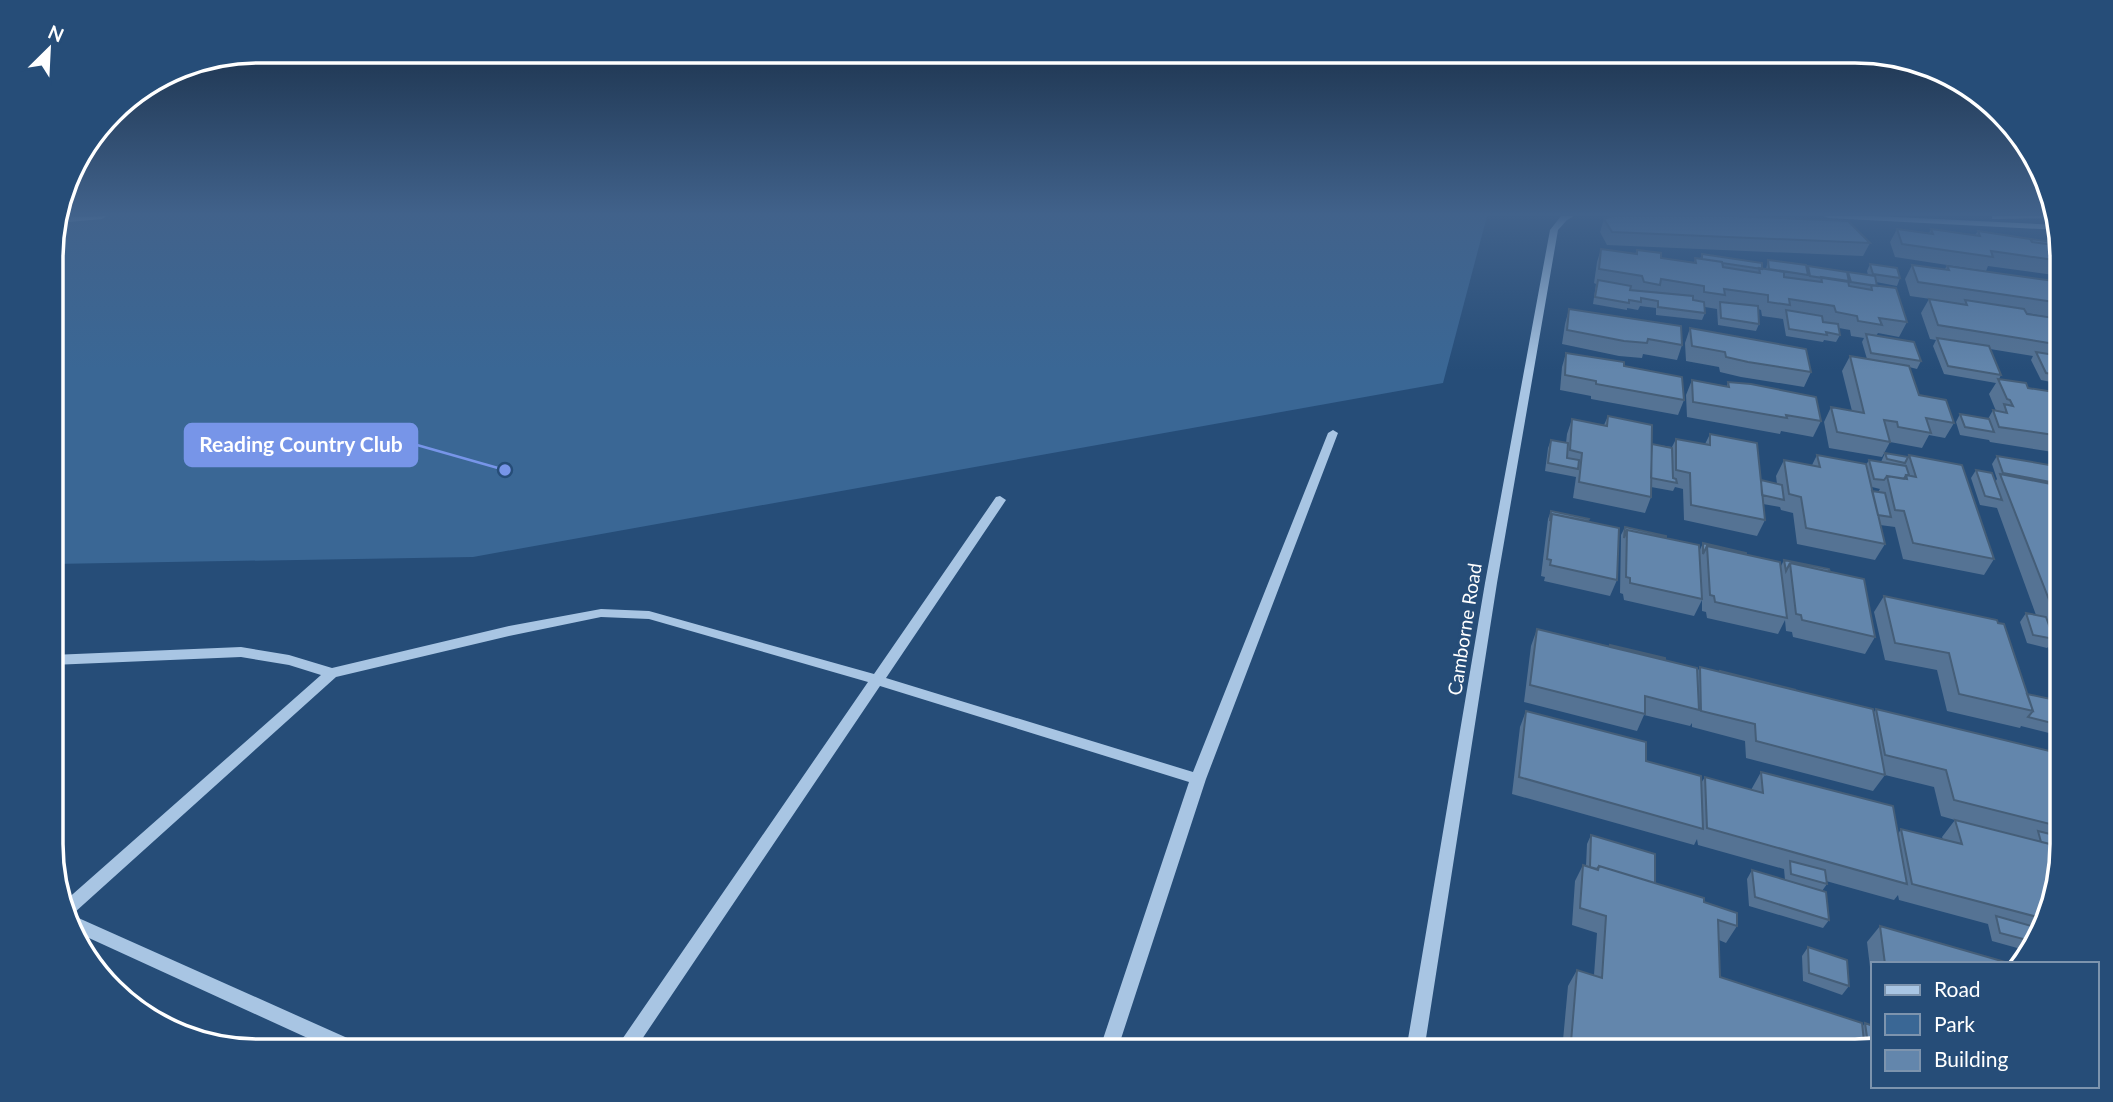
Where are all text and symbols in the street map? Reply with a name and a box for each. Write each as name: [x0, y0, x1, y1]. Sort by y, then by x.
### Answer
north arrow: [14, 14, 84, 84]
text: N: [45, 20, 67, 46]
callout: Reading Country Club: [185, 424, 417, 466]
text: Reading Country Club: [199, 431, 403, 456]
street label: Camborne Road: [1442, 561, 1486, 697]
legend: [1871, 962, 2099, 1088]
text: Road: [1934, 976, 1981, 1001]
text: Park: [1934, 1011, 1975, 1036]
text: Building: [1934, 1046, 2009, 1071]

